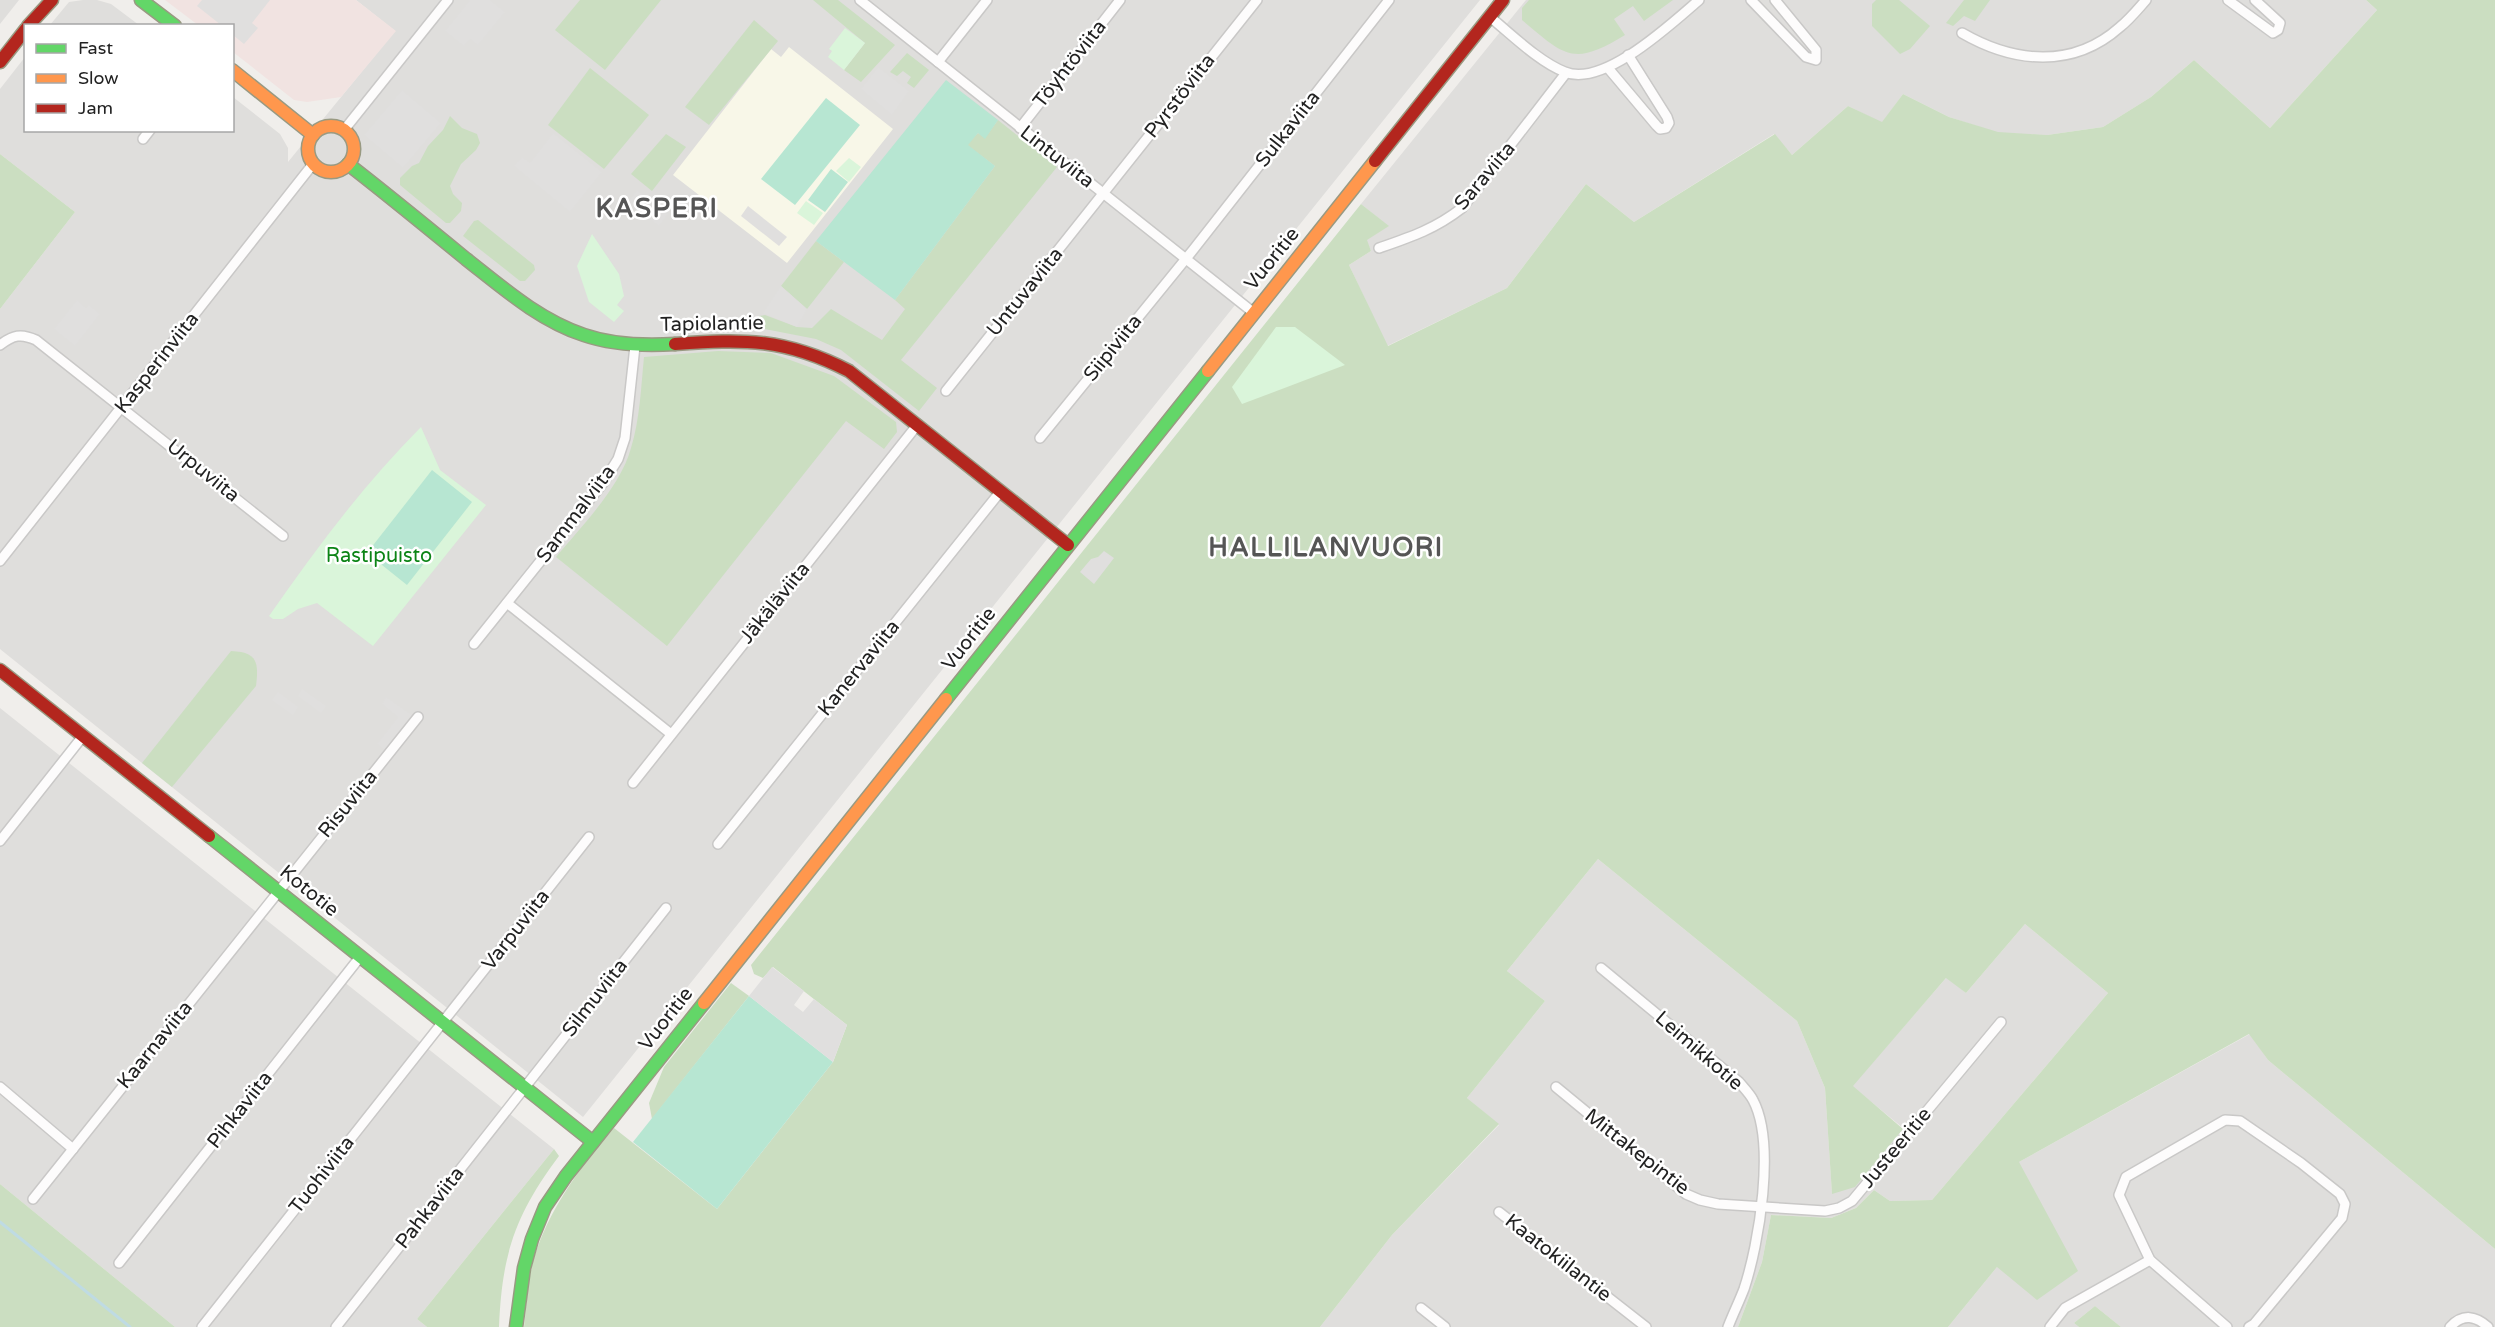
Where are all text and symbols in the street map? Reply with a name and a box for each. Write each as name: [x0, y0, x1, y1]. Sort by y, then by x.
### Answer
street label: Töyhtöviita: [1028, 15, 1112, 113]
legend: [24, 24, 234, 132]
text: Fast: [78, 37, 113, 59]
street label: Pyrstöviita: [1140, 49, 1220, 143]
text: Slow: [78, 67, 119, 89]
street label: Sulkaviita: [1251, 86, 1325, 172]
text: Jam: [78, 97, 113, 119]
street label: Lintuviita: [1015, 121, 1099, 193]
street label: Saraviita: [1450, 137, 1520, 215]
district label: KASPERI: [596, 193, 718, 224]
street label: Vuoritie: [1239, 223, 1305, 295]
street label: Untuvaviita: [982, 243, 1068, 341]
street label: Kasperinviita: [110, 307, 204, 419]
street label: Siipiviita: [1079, 310, 1147, 386]
street label: Tapiolantie: [660, 311, 764, 337]
street label: Urpuviita: [162, 434, 244, 508]
street label: Sammalviita: [532, 460, 620, 568]
district label: HALLILANVUORI: [1208, 532, 1444, 563]
park label: Rastipuisto: [326, 544, 432, 568]
street label: Jäkäläviita: [735, 557, 815, 649]
street label: Vuoritie: [937, 602, 1001, 676]
street label: Kanervaviita: [813, 615, 905, 721]
street label: Risuviita: [313, 765, 383, 843]
street label: Kototie: [275, 860, 343, 922]
street label: Varpuviita: [477, 885, 555, 975]
street label: Silmuviita: [557, 954, 633, 1042]
street label: Vuoritie: [634, 982, 698, 1056]
street label: Kaarnaviita: [112, 996, 198, 1094]
street label: Leimikkotie: [1650, 1006, 1748, 1096]
street label: Pihkaviita: [202, 1067, 278, 1153]
street label: Justeeritie: [1855, 1103, 1937, 1193]
street label: Mittakepintie: [1580, 1104, 1694, 1200]
street label: Tuohiviita: [284, 1131, 360, 1219]
street label: Pahkaviita: [391, 1162, 469, 1254]
street label: Kaatokiilantie: [1500, 1209, 1616, 1307]

